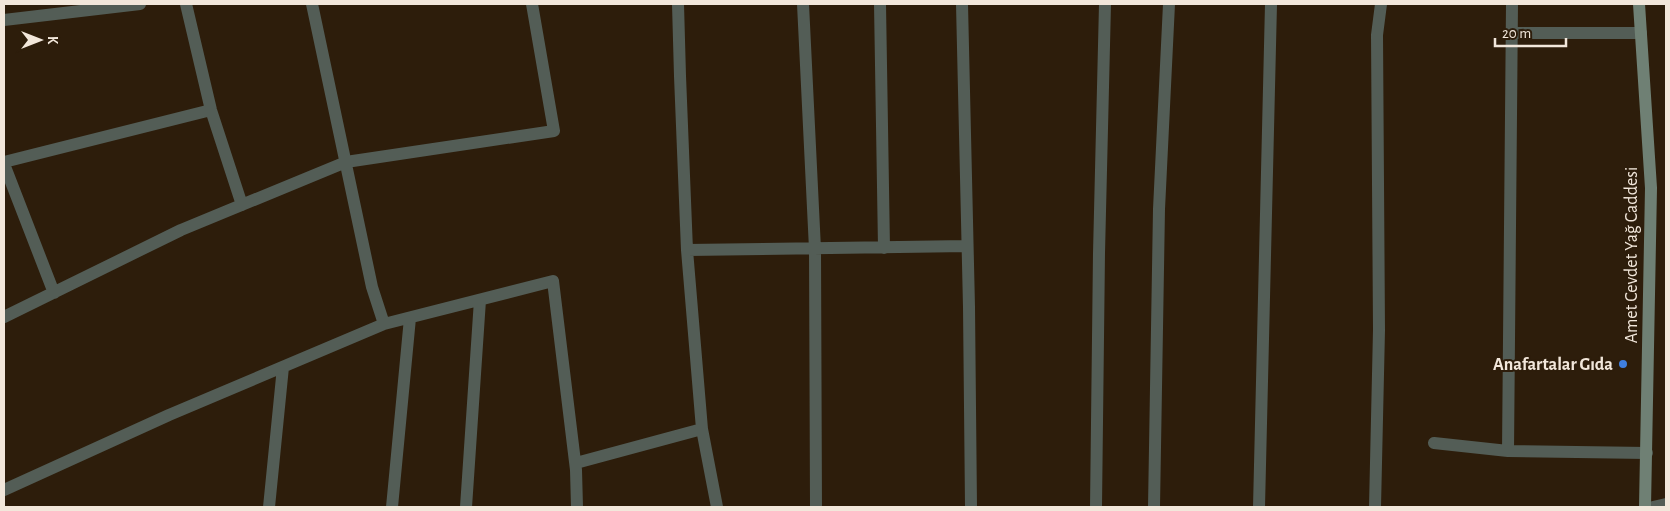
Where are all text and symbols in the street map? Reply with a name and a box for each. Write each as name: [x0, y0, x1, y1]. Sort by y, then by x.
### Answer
north arrow: [15, 15, 65, 65]
scale bar: [1495, 15, 1566, 47]
text: 20 m: [1502, 26, 1531, 41]
text: K: [45, 36, 59, 45]
street label: Amet Cevdet Yağ Caddesi: [1623, 167, 1641, 343]
place label: Anafartalar Gıda: [1493, 356, 1613, 374]
marker: Anafartalar Gıda: [1617, 358, 1629, 370]

